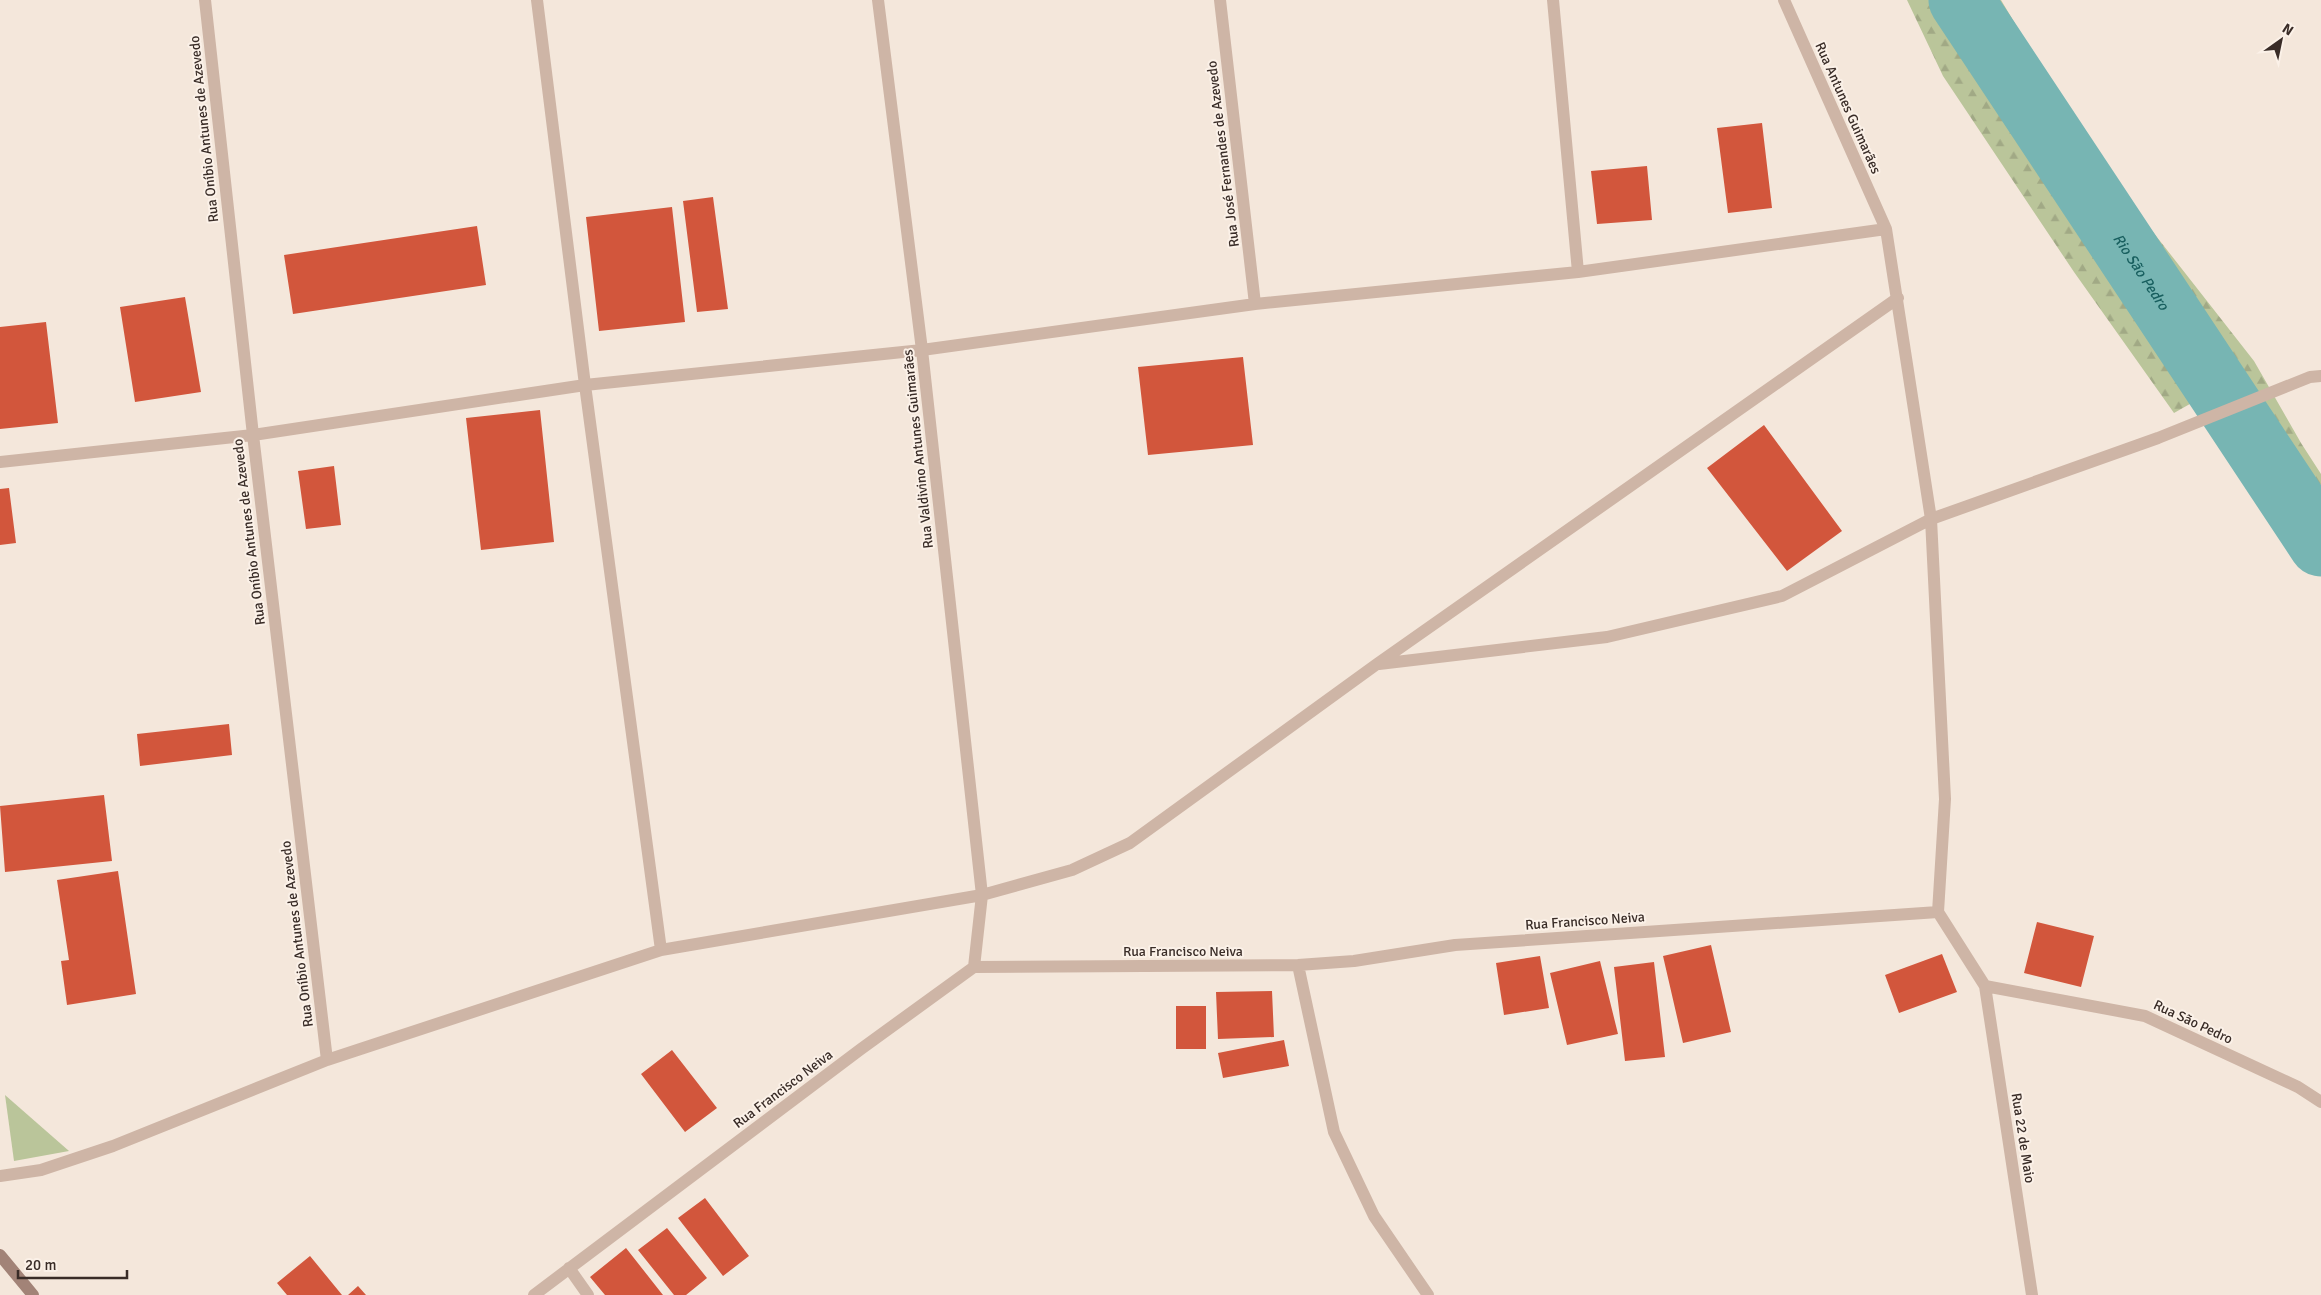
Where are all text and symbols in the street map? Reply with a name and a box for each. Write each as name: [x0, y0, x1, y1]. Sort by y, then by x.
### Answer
north arrow: [2256, 15, 2306, 65]
text: N: [2279, 20, 2297, 39]
street label: Rua Oníbio Antunes de Azevedo: [186, 35, 222, 223]
street label: Rua Antunes Guimarães: [1811, 39, 1885, 177]
street label: Rua José Fernandes de Azevedo: [1203, 60, 1243, 248]
water label: Rio São Pedro: [2109, 230, 2173, 314]
street label: Rua Valdivino Antunes Guimarães: [899, 349, 937, 549]
street label: Rua Oníbio Antunes de Azevedo: [229, 438, 269, 626]
street label: Rua Oníbio Antunes de Azevedo: [277, 840, 317, 1028]
street label: Rua Francisco Neiva: [1525, 908, 1645, 934]
street label: Rua Francisco Neiva: [1123, 943, 1243, 960]
street label: Rua São Pedro: [2151, 996, 2235, 1048]
street label: Rua Francisco Neiva: [730, 1046, 836, 1132]
street label: Rua 22 de Maio: [2007, 1092, 2039, 1184]
scale bar: [18, 1248, 126, 1280]
text: 20 m: [25, 1256, 56, 1274]

